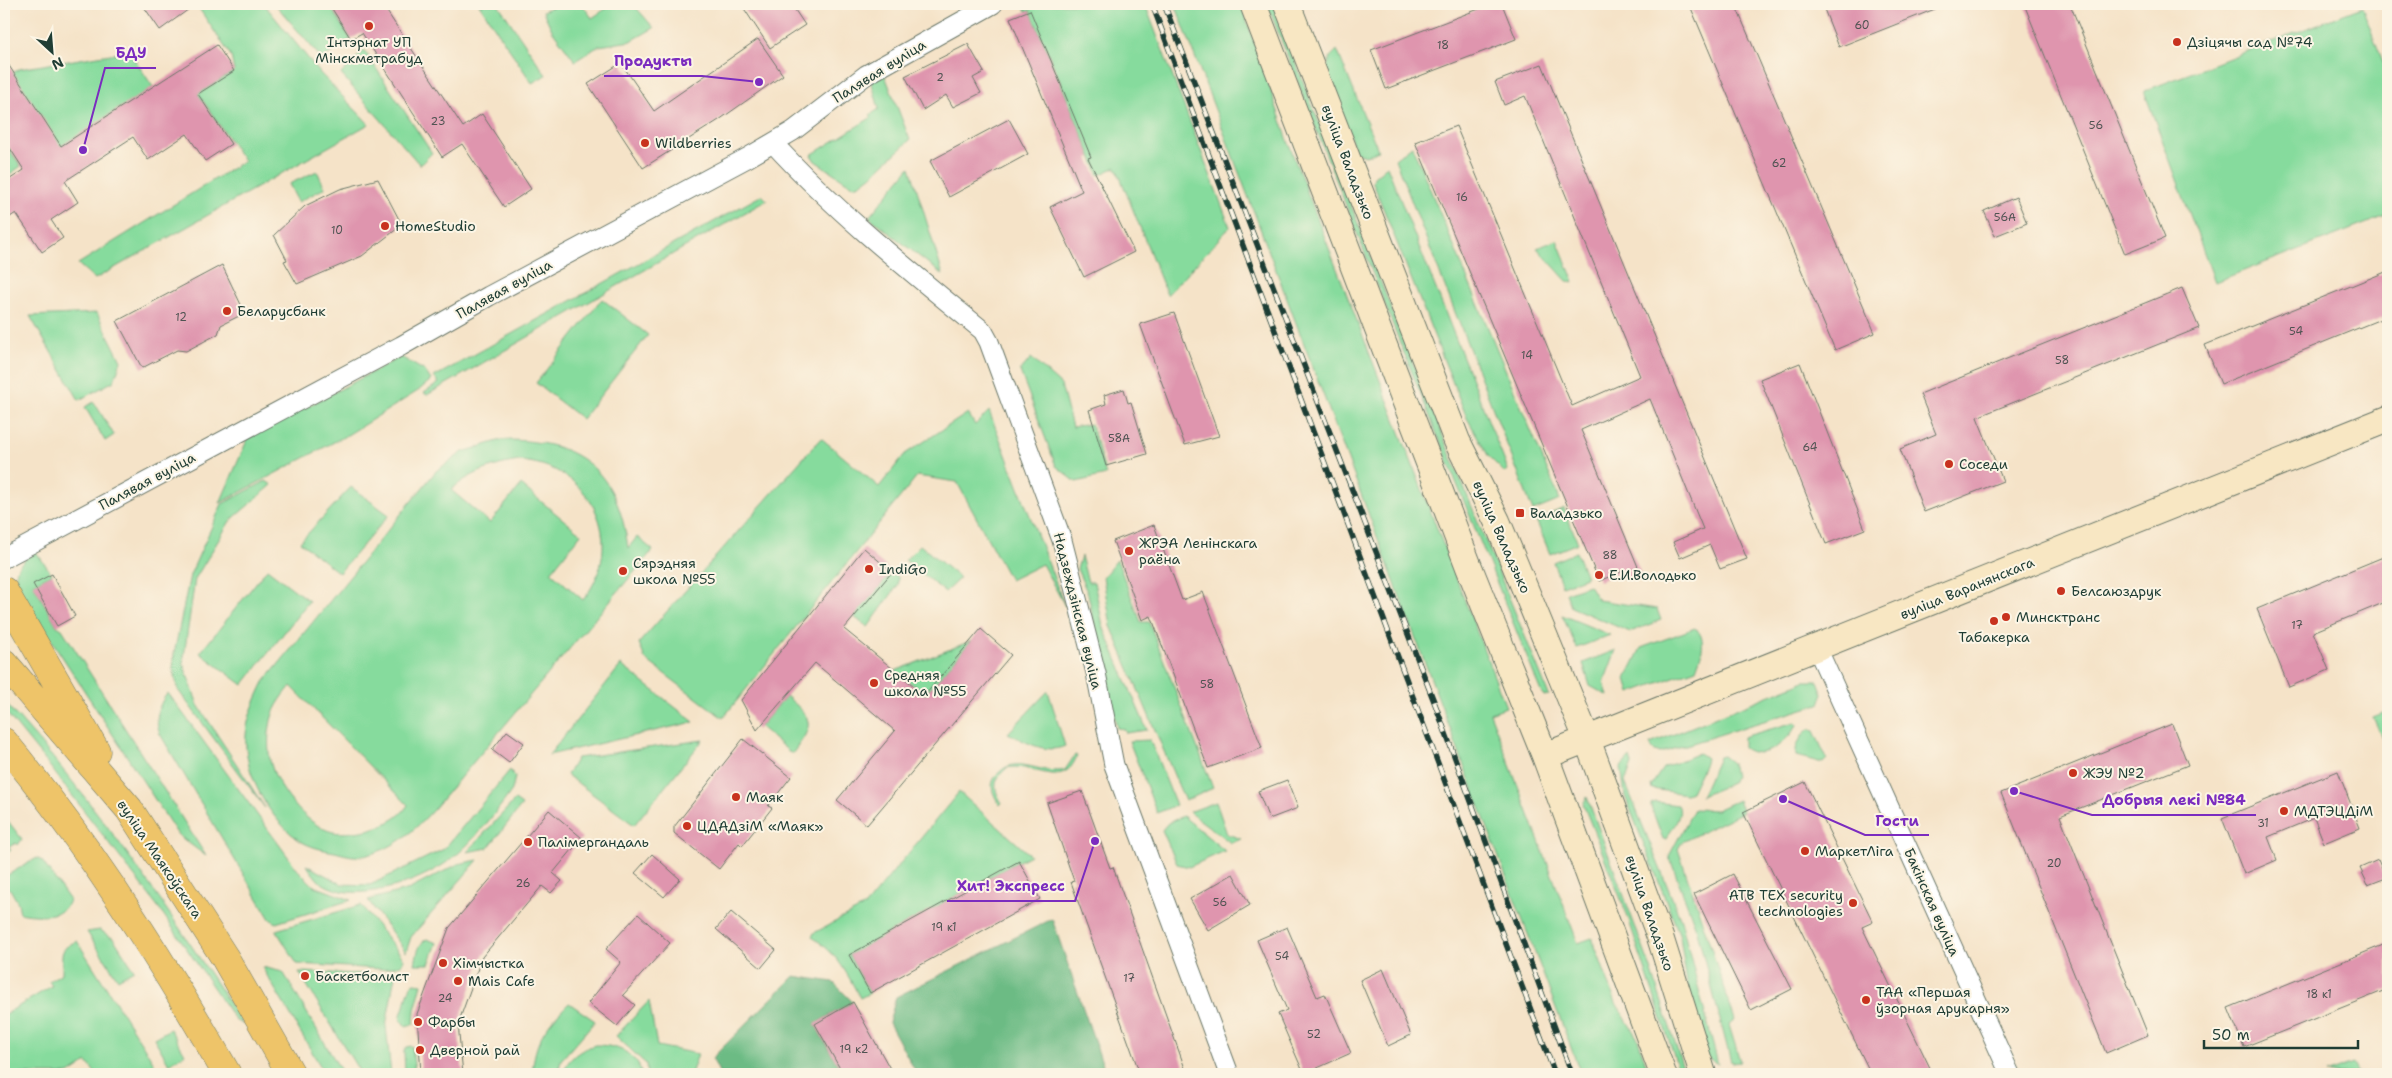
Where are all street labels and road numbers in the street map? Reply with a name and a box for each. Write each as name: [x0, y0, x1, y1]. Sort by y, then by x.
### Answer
street label: Палявая вуліца: [829, 35, 929, 107]
street label: вуліца Валадзько: [1318, 102, 1378, 222]
street label: Палявая вуліца: [453, 255, 555, 323]
street label: Палявая вуліца: [96, 448, 198, 514]
street label: вуліца Валадзько: [1469, 478, 1535, 596]
street label: Надзеждзінская вуліца: [1050, 531, 1106, 692]
street label: вуліца Варанянскага: [1897, 553, 2037, 623]
street label: вуліца Маякоўскага: [114, 796, 207, 922]
street label: Бакінская вуліца: [1900, 845, 1964, 959]
street label: вуліца Валадзько: [1622, 853, 1678, 973]

